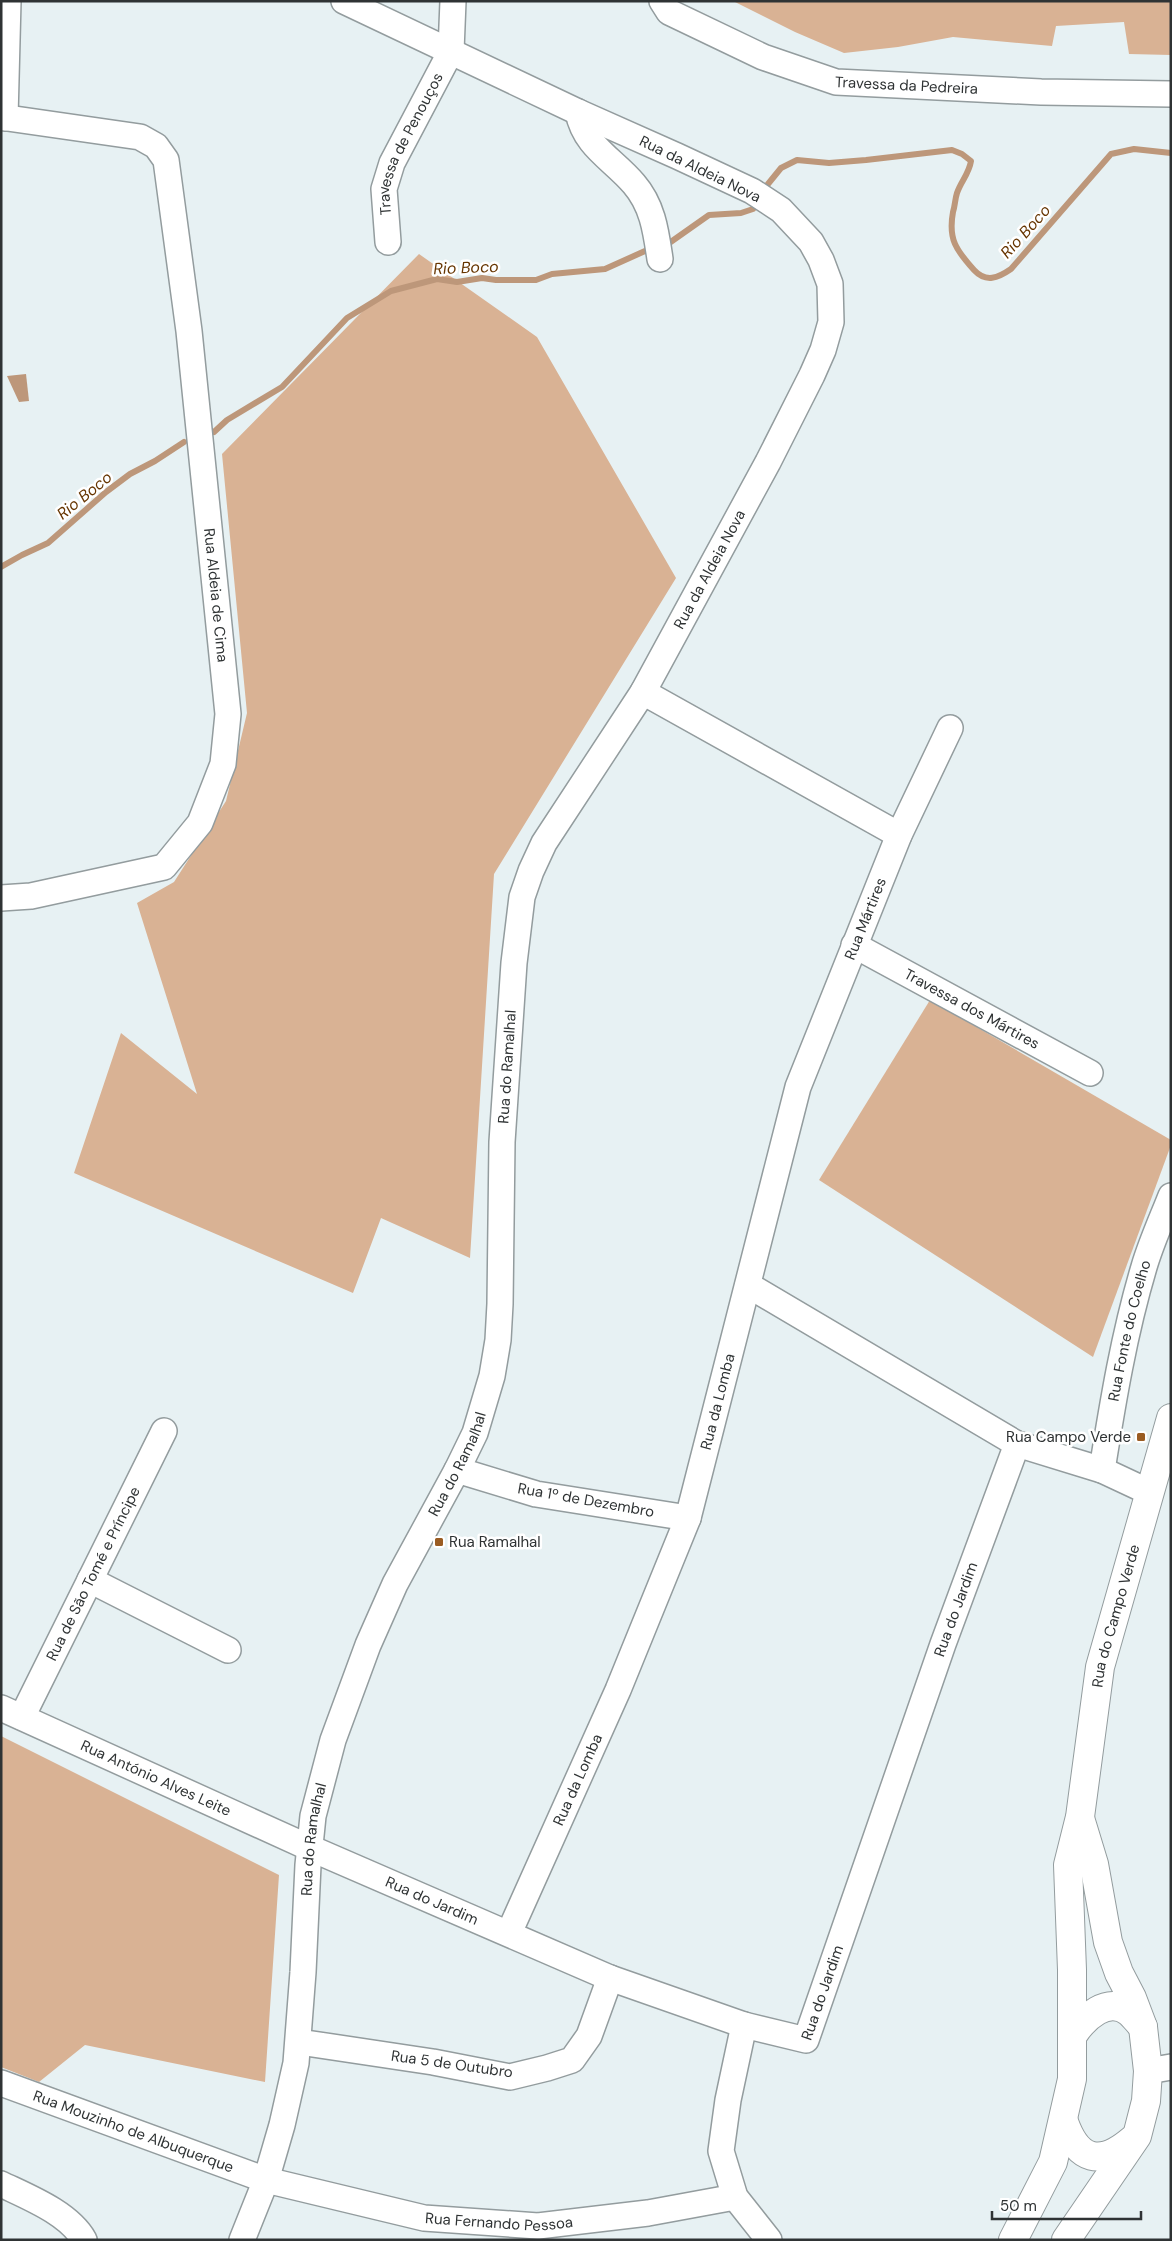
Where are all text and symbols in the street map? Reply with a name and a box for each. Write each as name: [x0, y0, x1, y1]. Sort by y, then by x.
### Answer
street label: Travessa de Penouços: [374, 69, 448, 216]
street label: Travessa da Pedreira: [834, 72, 979, 99]
street label: Rua da Aldeia Nova: [636, 131, 764, 207]
water label: Rio Boco: [996, 200, 1055, 263]
water label: Rio Boco: [433, 256, 499, 279]
water label: Rio Boco: [52, 467, 116, 524]
street label: Rua da Aldeia Nova: [669, 506, 750, 633]
street label: Rua Aldeia de Cima: [199, 527, 233, 663]
street label: Rua Mártires: [840, 875, 891, 963]
street label: Travessa dos Mártires: [901, 964, 1043, 1054]
street label: Rua do Ramalhal: [493, 1009, 521, 1124]
street label: Rua Fonte do Coelho: [1104, 1257, 1156, 1403]
street label: Rua da Lomba: [696, 1351, 740, 1452]
street label: Rua do Ramalhal: [424, 1410, 491, 1520]
place label: Rua Campo Verde: [1006, 1427, 1131, 1447]
marker: Rua Campo Verde: [1135, 1431, 1147, 1443]
street label: Rua 1º de Dezembro: [516, 1478, 656, 1522]
street label: Rua de São Tomé e Príncipe: [41, 1483, 145, 1664]
place label: Rua Ramalhal: [449, 1532, 541, 1552]
marker: Rua Ramalhal: [433, 1536, 445, 1548]
street label: Rua do Campo Verde: [1087, 1542, 1144, 1689]
street label: Rua do Jardim: [929, 1559, 982, 1659]
street label: Rua da Lomba: [548, 1731, 607, 1829]
street label: Rua António Alves Leite: [78, 1735, 234, 1821]
street label: Rua do Ramalhal: [297, 1781, 331, 1896]
street label: Rua do Jardim: [382, 1872, 481, 1930]
street label: Rua do Jardim: [797, 1943, 848, 2043]
street label: Rua 5 de Outubro: [390, 2046, 514, 2082]
street label: Rua Mouzinho de Albuquerque: [30, 2086, 236, 2177]
scale bar: [992, 2188, 1141, 2220]
text: 50 m: [1000, 2196, 1037, 2216]
street label: Rua Fernando Pessoa: [425, 2208, 574, 2236]

